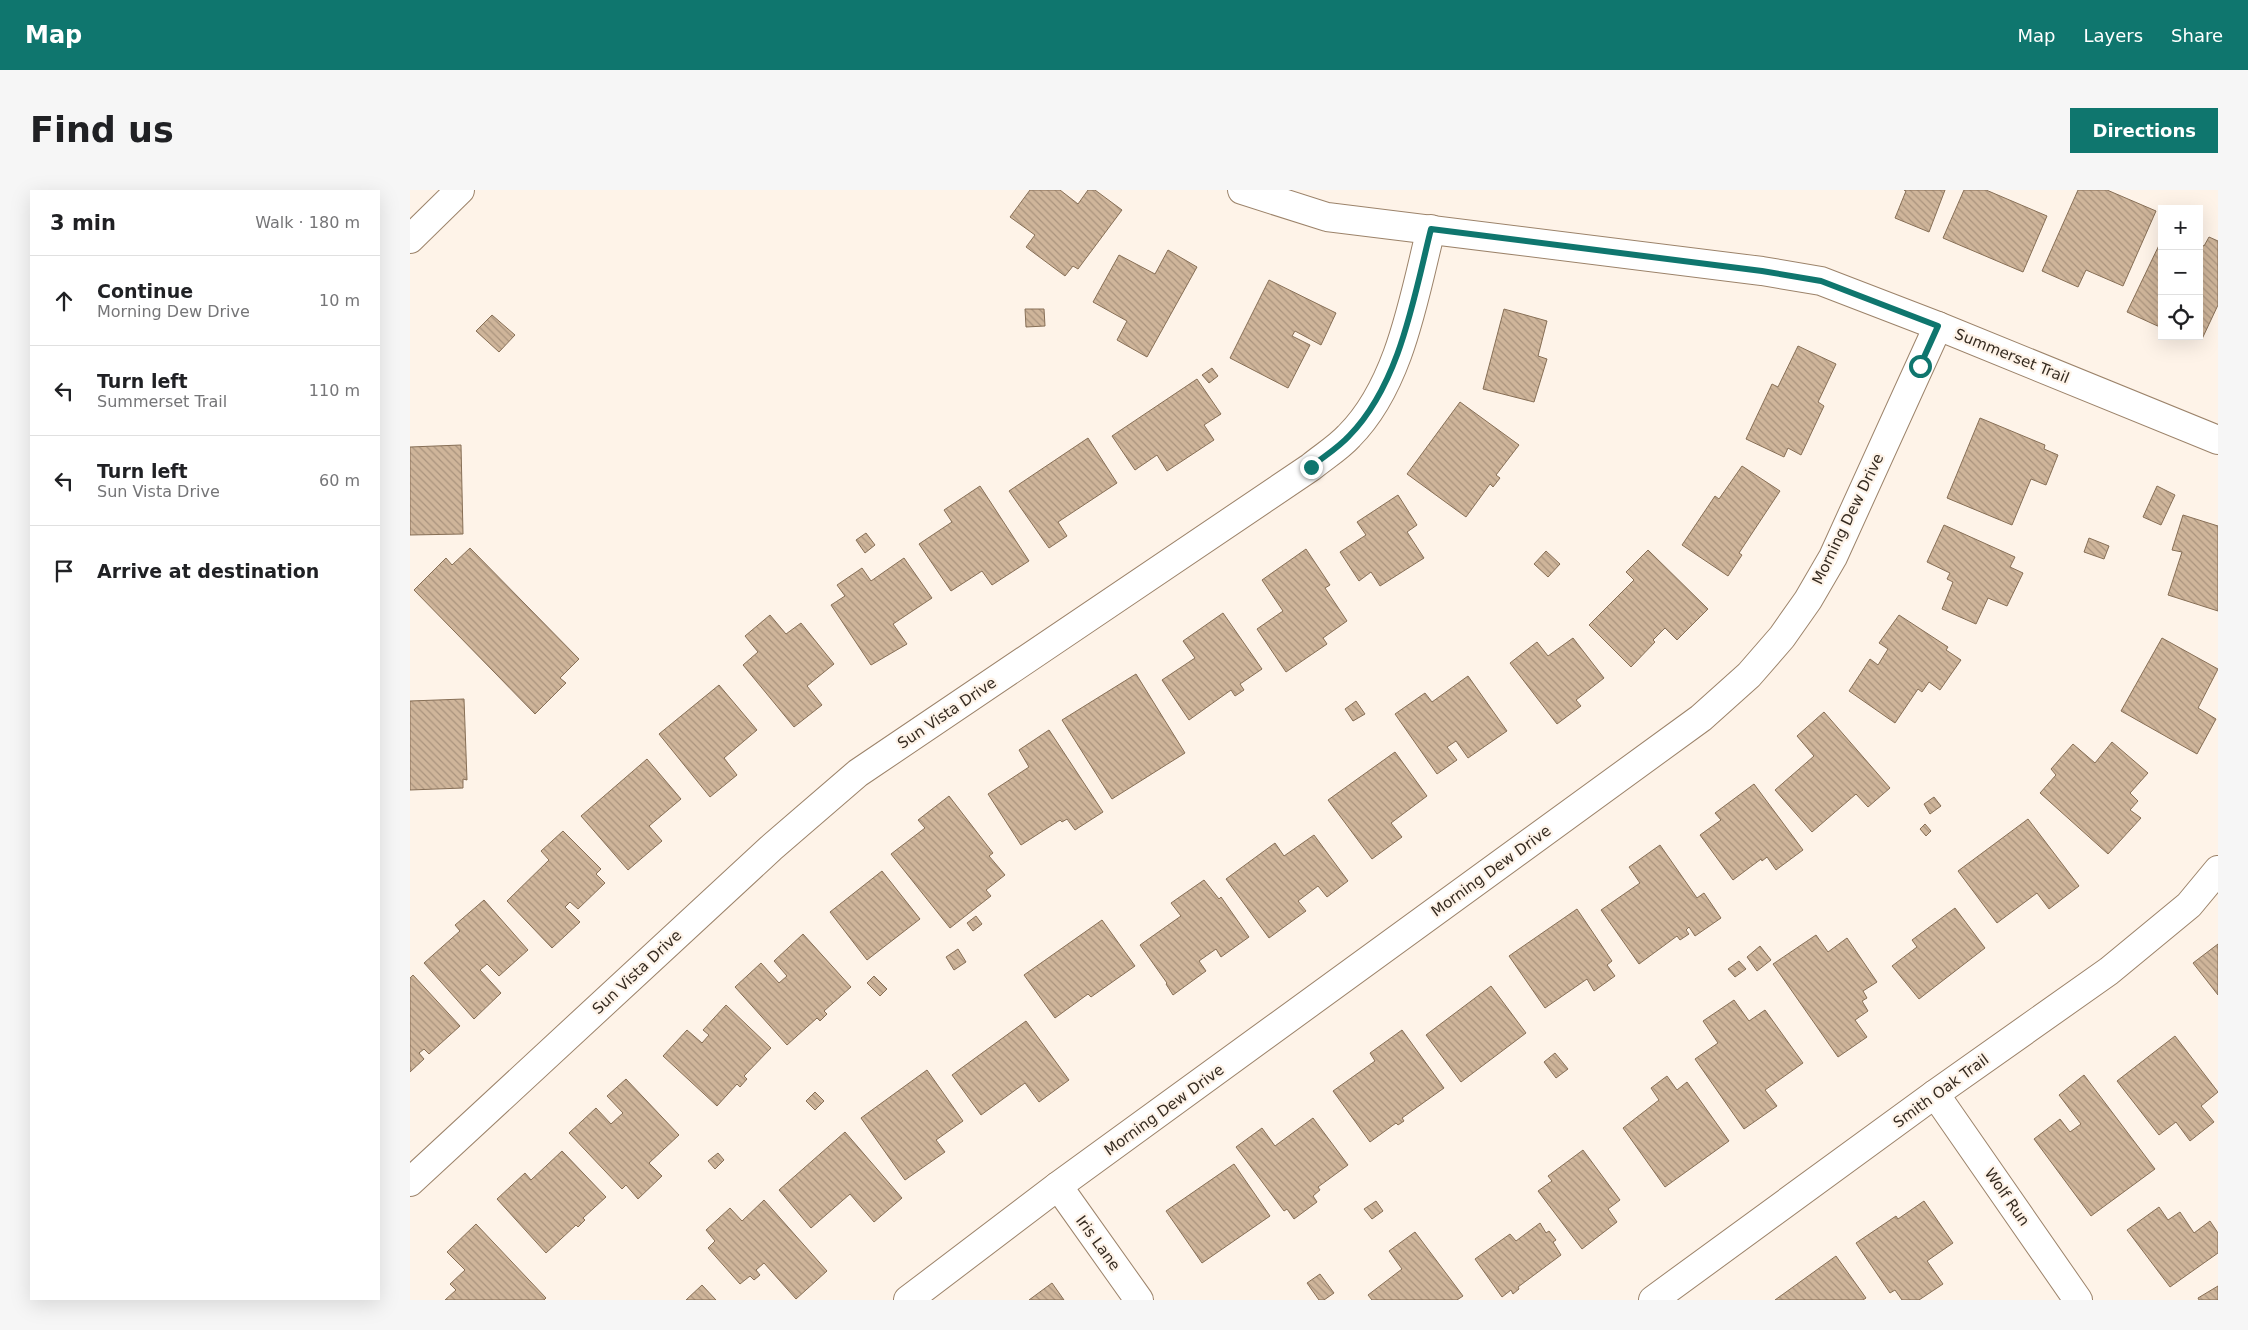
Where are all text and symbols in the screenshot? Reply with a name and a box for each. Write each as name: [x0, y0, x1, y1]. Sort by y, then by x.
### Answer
text: Map: [25, 21, 82, 49]
text: Map: [2017, 25, 2055, 46]
text: Layers: [2083, 25, 2143, 46]
text: Share: [2171, 25, 2223, 46]
button: Directions: [2070, 108, 2218, 153]
text: Find us: [30, 110, 174, 150]
map controls: [2158, 205, 2203, 340]
button: +: [2158, 205, 2203, 250]
text: 3 min: [50, 211, 116, 235]
text: Walk · 180 m: [255, 213, 360, 232]
button: −: [2158, 250, 2203, 295]
text: Continue: [97, 280, 193, 302]
icon: ahead: [50, 287, 78, 315]
text: 10 m: [319, 291, 360, 310]
button: locate: [2158, 295, 2203, 340]
text: Morning Dew Drive: [97, 302, 250, 321]
street label: Summerset Trail: [1952, 325, 2072, 387]
route start: [1909, 355, 1932, 378]
text: Turn left: [97, 370, 188, 392]
icon: left: [50, 377, 78, 405]
text: 110 m: [309, 381, 360, 400]
text: Summerset Trail: [97, 392, 227, 411]
street label: Morning Dew Drive: [1808, 451, 1888, 587]
route end: [1300, 456, 1323, 479]
text: Turn left: [97, 460, 188, 482]
icon: left: [50, 467, 78, 495]
text: 60 m: [319, 471, 360, 490]
text: Sun Vista Drive: [97, 482, 220, 501]
icon: arrive: [50, 557, 78, 585]
text: Arrive at destination: [97, 560, 319, 582]
street label: Sun Vista Drive: [894, 673, 1000, 753]
street label: Morning Dew Drive: [1428, 822, 1554, 920]
street label: Sun Vista Drive: [589, 926, 685, 1018]
street label: Smith Oak Trail: [1890, 1050, 1992, 1132]
street label: Morning Dew Drive: [1101, 1061, 1227, 1159]
street label: Wolf Run: [1981, 1165, 2033, 1229]
street label: Iris Lane: [1072, 1212, 1124, 1274]

